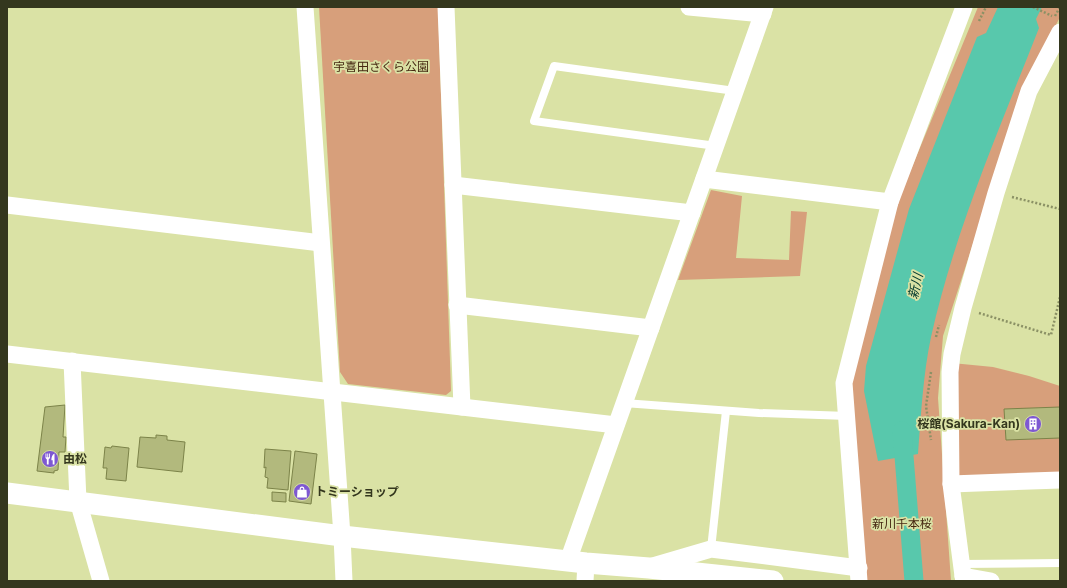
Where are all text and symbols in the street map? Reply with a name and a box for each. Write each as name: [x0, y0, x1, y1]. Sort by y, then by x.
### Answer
park label: 宇喜田さくら公園: [333, 59, 429, 74]
water label: 新川: [904, 270, 926, 300]
building icon: 桜館(Sakura-Kan): [1023, 414, 1043, 434]
place label: 桜館(Sakura-Kan): [917, 416, 1020, 431]
restaurant icon: 由松: [40, 449, 60, 469]
place label: 由松: [63, 451, 87, 466]
shop icon: トミーショップ: [292, 482, 312, 502]
place label: トミーショップ: [315, 484, 399, 499]
park label: 新川千本桜: [872, 516, 932, 531]

